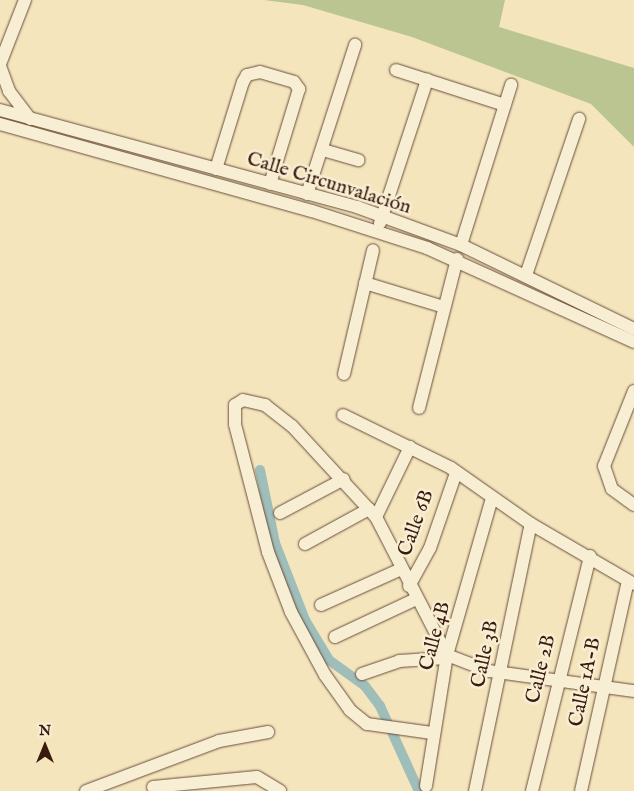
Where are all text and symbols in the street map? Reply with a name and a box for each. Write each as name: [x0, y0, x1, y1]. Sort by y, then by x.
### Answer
street label: Calle Circunvalación: [244, 147, 414, 219]
street label: Calle 6B: [393, 486, 439, 560]
street label: Calle 4B: [414, 599, 456, 673]
street label: Calle 3B: [466, 618, 504, 690]
street label: Calle 2B: [521, 632, 561, 706]
street label: Calle 1A-B: [564, 635, 606, 729]
north arrow: [20, 721, 70, 771]
text: N: [39, 722, 51, 740]

